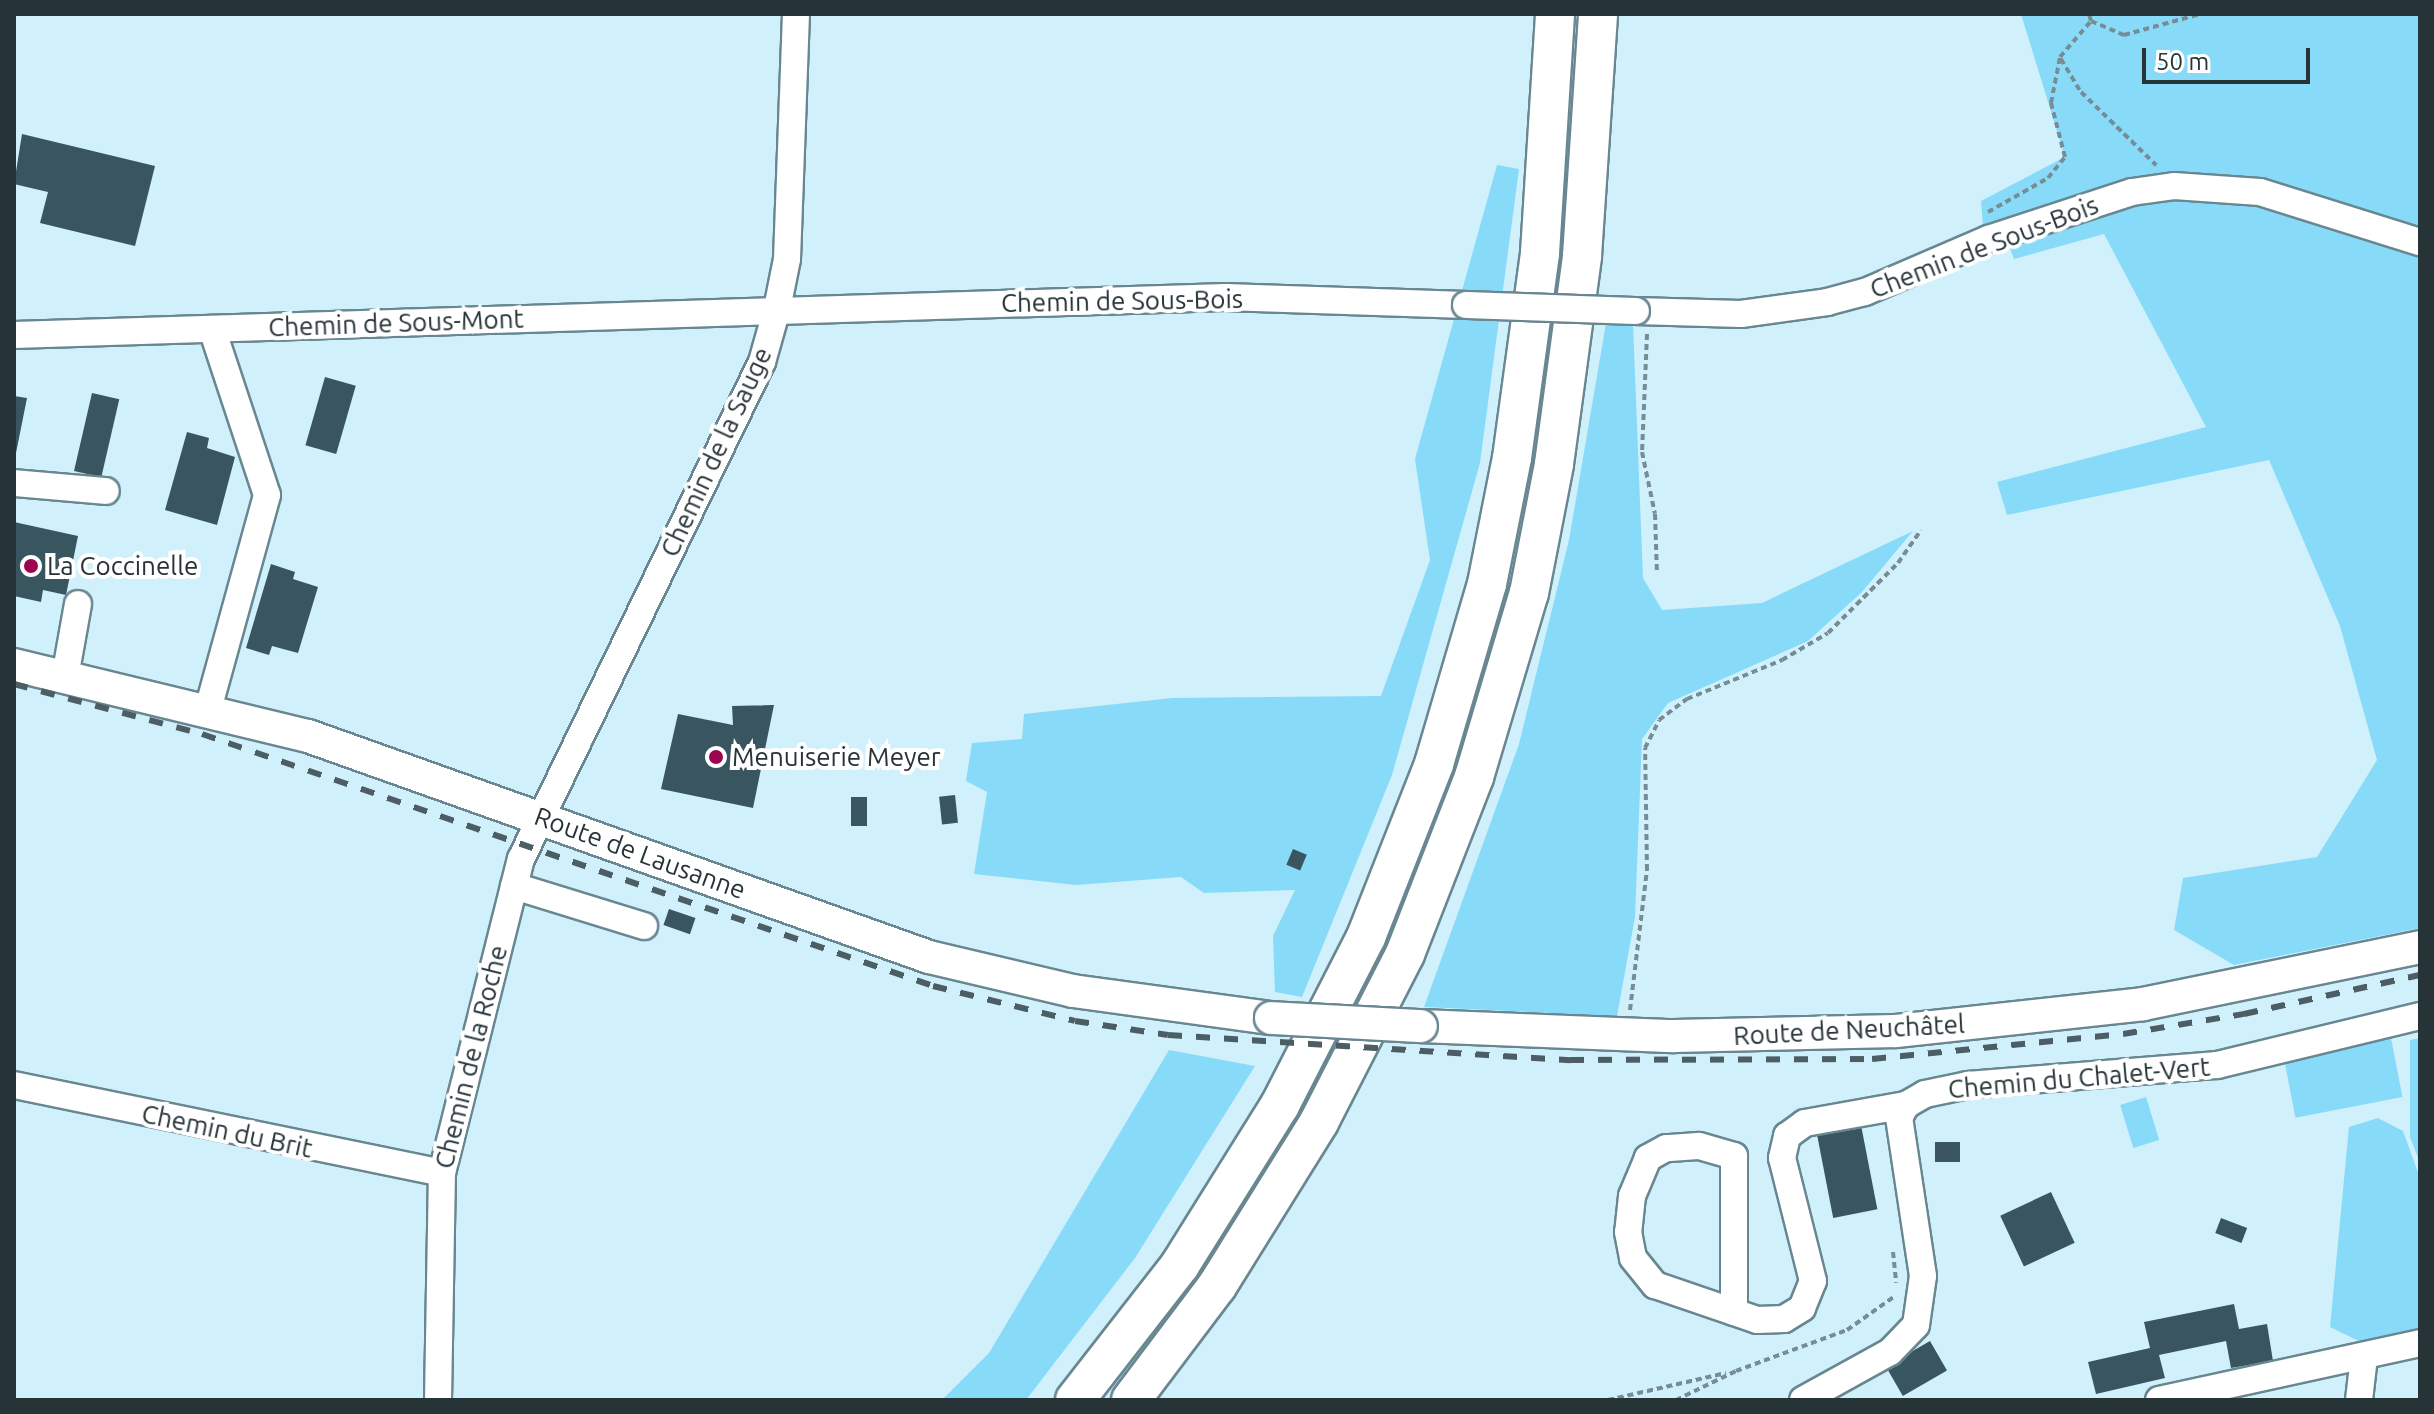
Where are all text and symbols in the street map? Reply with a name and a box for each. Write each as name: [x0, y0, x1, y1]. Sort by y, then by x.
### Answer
scale bar: [2146, 32, 2314, 82]
text: 50 m: [2156, 48, 2209, 75]
street label: Chemin de Sous-Bois: [1865, 189, 2103, 305]
street label: Chemin de Sous-Bois: [1001, 283, 1243, 319]
street label: Chemin de Sous-Mont: [268, 303, 524, 343]
street label: Chemin de la Sauge: [654, 342, 778, 562]
place label: La Coccinelle: [47, 550, 198, 582]
marker: La Coccinelle: [22, 557, 40, 575]
place label: Menuiserie Meyer: [732, 741, 941, 773]
marker: Menuiserie Meyer: [707, 748, 725, 766]
street label: Route de Lausanne: [530, 800, 750, 906]
street label: Chemin de la Roche: [428, 942, 514, 1172]
street label: Route de Neuchâtel: [1733, 1008, 1965, 1052]
street label: Chemin du Chalet-Vert: [1947, 1051, 2211, 1105]
street label: Chemin du Brit: [139, 1098, 315, 1164]

